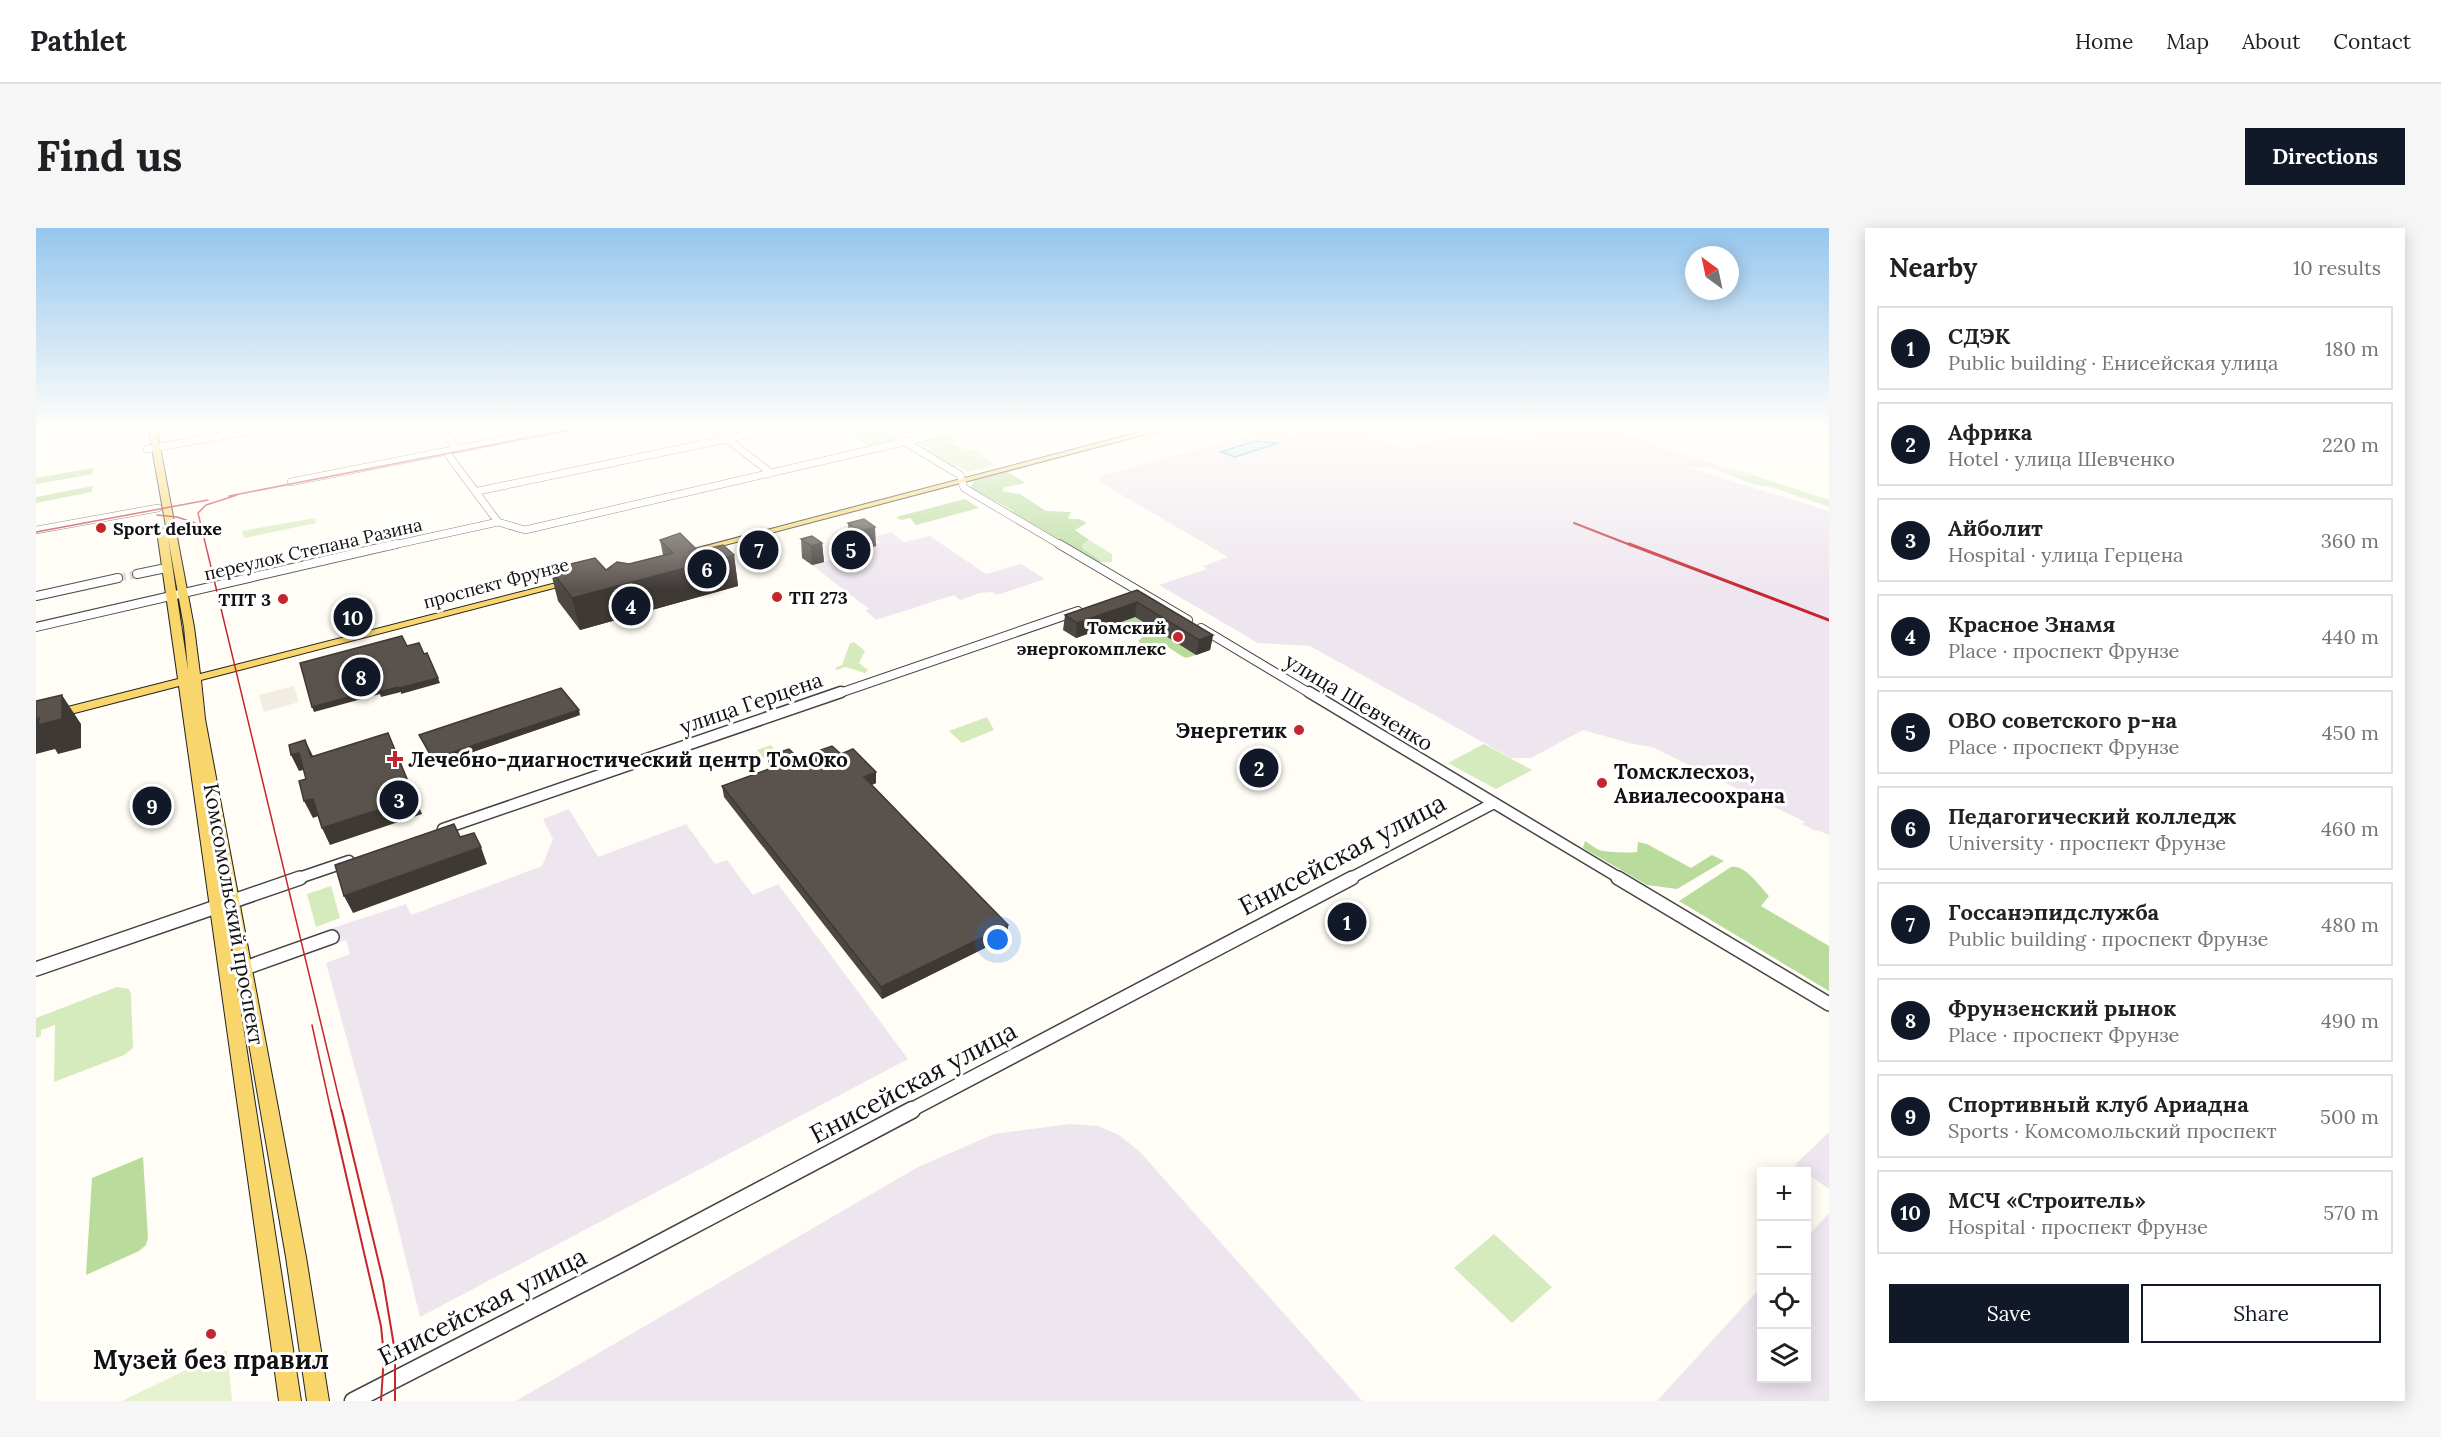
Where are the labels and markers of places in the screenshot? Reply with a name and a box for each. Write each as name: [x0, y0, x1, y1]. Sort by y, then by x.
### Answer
place label: Sport deluxe: [113, 517, 222, 540]
marker: Sport deluxe: [94, 521, 108, 535]
pin: 7: [740, 528, 778, 572]
pin: 5: [832, 528, 870, 572]
pin: 6: [688, 546, 726, 592]
pin: 4: [612, 584, 650, 628]
place label: ТП 273: [789, 586, 848, 609]
place label: ТПТ 3: [219, 588, 271, 611]
marker: ТП 273: [770, 590, 784, 604]
marker: ТПТ 3: [276, 592, 290, 606]
pin: 10: [334, 594, 372, 640]
place label: Томский энергокомплекс: [1017, 616, 1167, 660]
marker: Томский энергокомплекс: [1171, 630, 1185, 644]
pin: 8: [342, 654, 380, 700]
place label: Энергетик: [1176, 717, 1288, 744]
marker: Энергетик: [1292, 723, 1306, 737]
place label: Лечебно-диагностический центр ТомОко: [408, 746, 848, 773]
pin: 2: [1240, 746, 1278, 790]
marker: Лечебно-диагностический центр ТомОко: [386, 750, 404, 768]
place label: Томсклесхоз, Авиалесоохрана: [1614, 758, 1785, 809]
marker: Томсклесхоз, Авиалесоохрана: [1595, 776, 1609, 790]
pin: 3: [380, 778, 418, 822]
pin: 9: [132, 784, 172, 828]
pin: 1: [1328, 900, 1366, 944]
marker: Музей без правил: [204, 1327, 218, 1341]
place label: Музей без правил: [93, 1343, 329, 1376]

